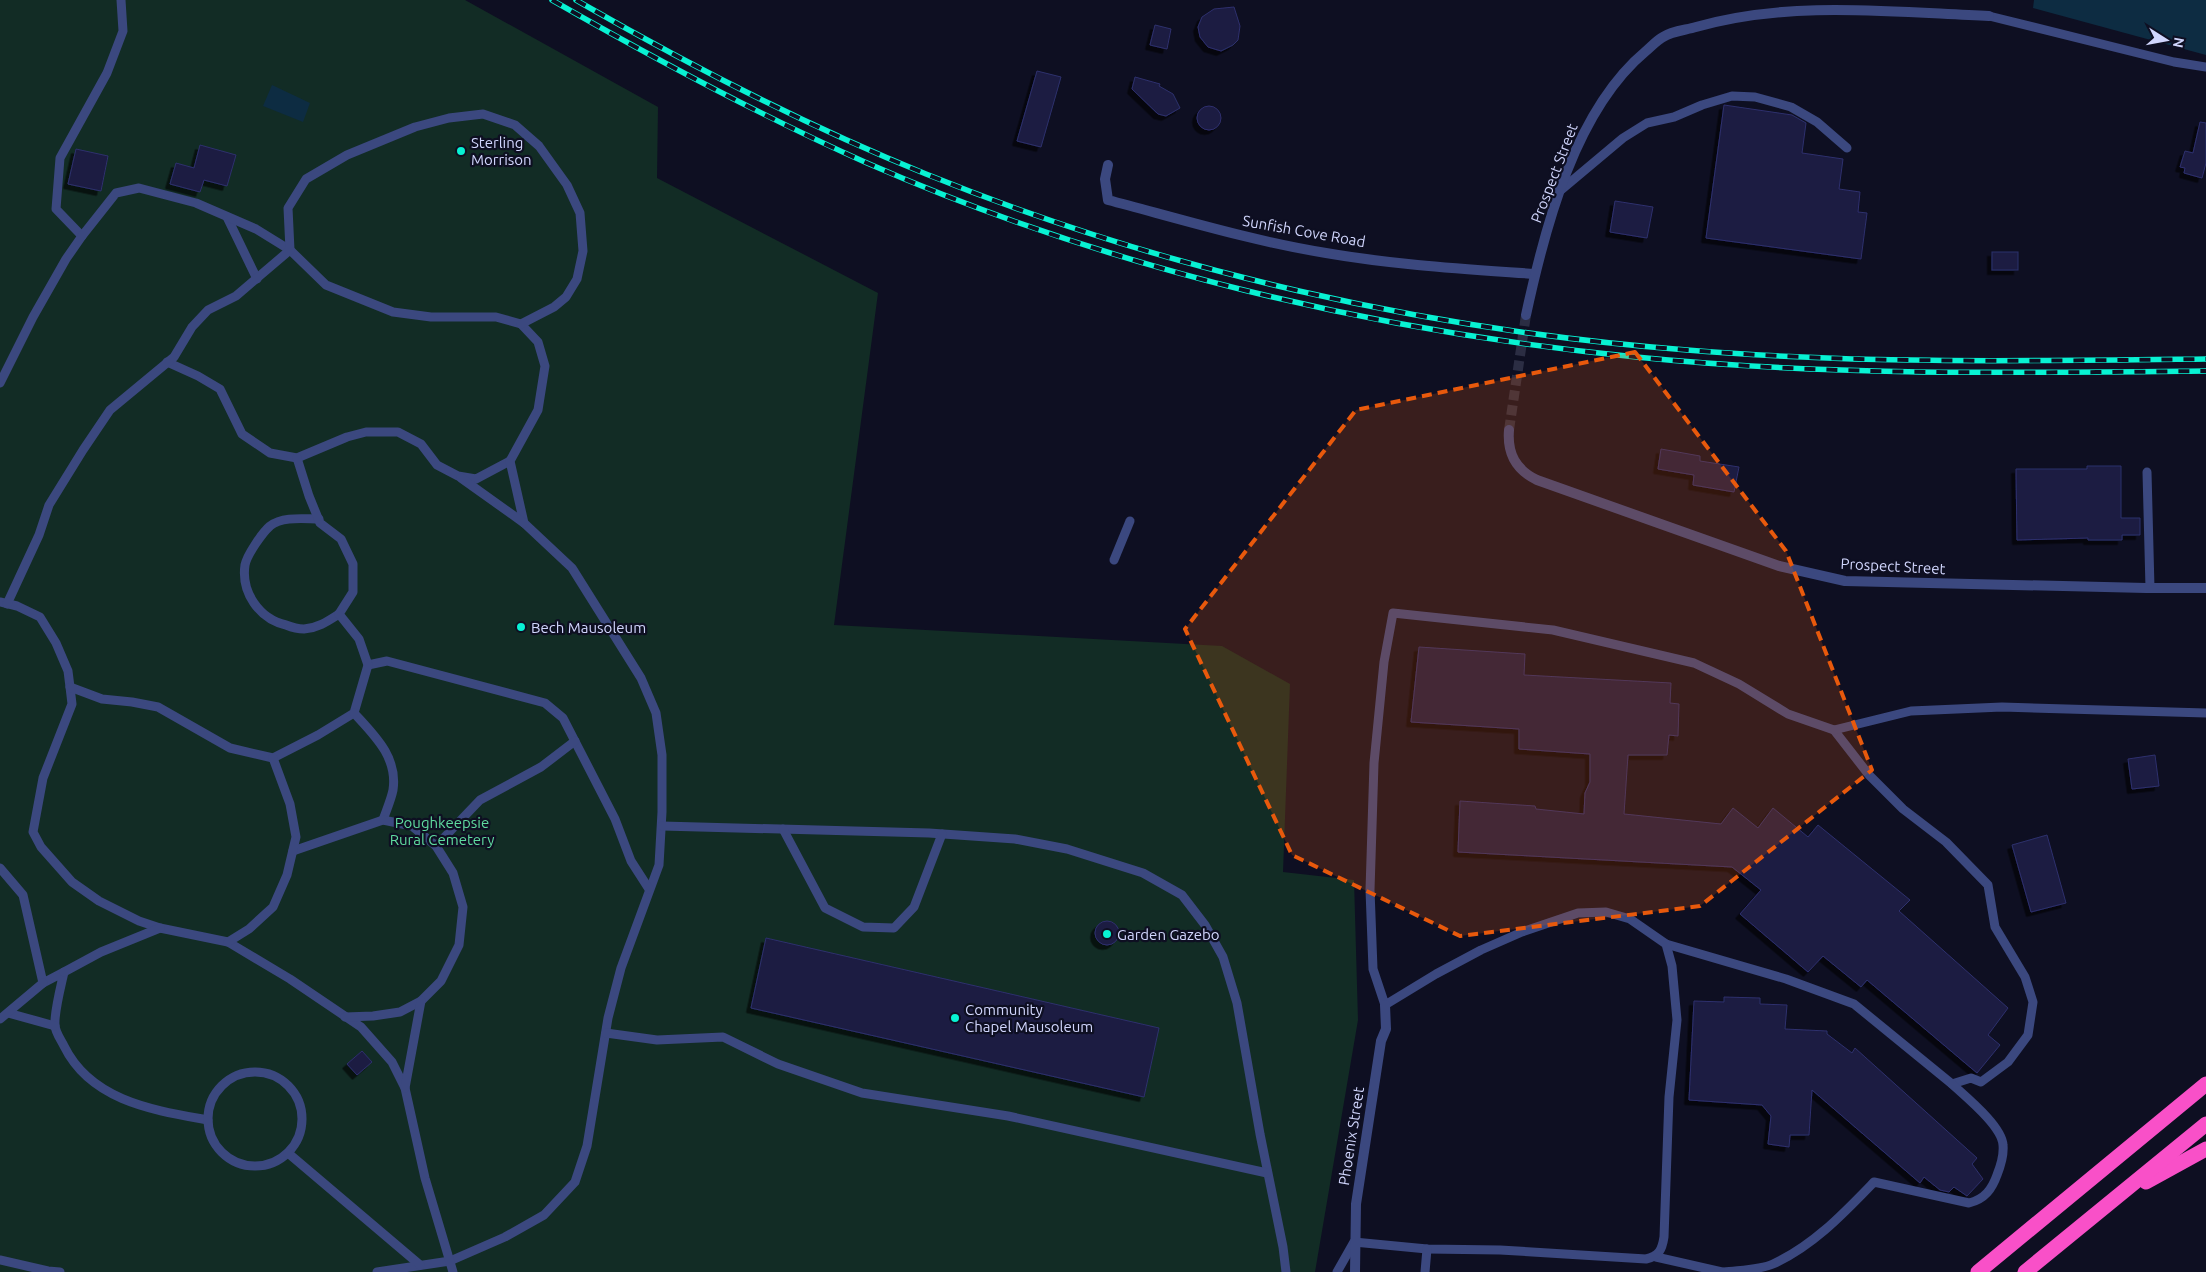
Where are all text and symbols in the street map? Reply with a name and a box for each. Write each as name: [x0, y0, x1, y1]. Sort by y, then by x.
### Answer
north arrow: [2141, 15, 2191, 65]
text: N: [2170, 36, 2188, 49]
street label: Prospect Street: [1527, 121, 1581, 225]
place label: Sterling Morrison: [471, 134, 532, 168]
marker: Sterling Morrison: [455, 145, 467, 157]
street label: Sunfish Cove Road: [1241, 212, 1367, 250]
street label: Prospect Street: [1840, 555, 1946, 577]
place label: Bech Mausoleum: [531, 619, 646, 636]
marker: Bech Mausoleum: [515, 621, 527, 633]
park label: Poughkeepsie Rural Cemetery: [390, 814, 494, 848]
place label: Garden Gazebo: [1117, 926, 1220, 943]
marker: Garden Gazebo: [1101, 928, 1113, 940]
place label: Community Chapel Mausoleum: [965, 1001, 1093, 1035]
marker: Community Chapel Mausoleum: [949, 1012, 961, 1024]
street label: Phoenix Street: [1335, 1085, 1367, 1187]

